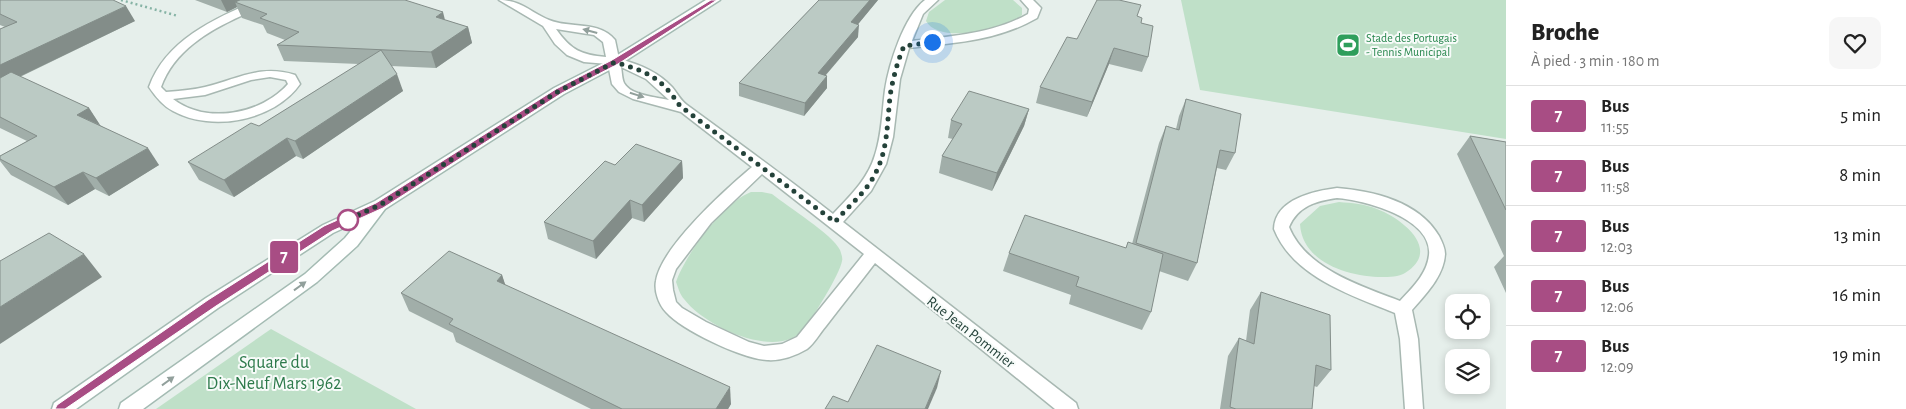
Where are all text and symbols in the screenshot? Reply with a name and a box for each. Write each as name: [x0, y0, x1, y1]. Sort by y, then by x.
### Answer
button: heart: [1829, 17, 1881, 69]
text: Broche: [1531, 21, 1599, 45]
one-way arrow: [583, 26, 598, 34]
your location: [920, 30, 945, 55]
sports icon: Stade des Portugais - Tennis Municipal: [1335, 32, 1361, 58]
place label: Stade des Portugais - Tennis Municipal: [1366, 32, 1457, 58]
text: À pied · 3 min · 180 m: [1531, 53, 1660, 69]
one-way arrow: [630, 91, 645, 99]
text: Bus: [1601, 97, 1629, 116]
text: 5 min: [1840, 106, 1881, 125]
text: 7: [1555, 107, 1562, 125]
text: 11:55: [1601, 119, 1629, 135]
text: Bus: [1601, 157, 1629, 176]
text: 8 min: [1839, 166, 1881, 185]
text: 7: [1555, 167, 1562, 185]
text: 11:58: [1601, 179, 1630, 195]
unlabelled marker: [337, 209, 359, 231]
text: Bus: [1601, 217, 1629, 236]
text: 13 min: [1834, 226, 1881, 245]
text: 7: [1555, 227, 1562, 245]
text: 12:03: [1601, 239, 1633, 255]
line badge: 7: [268, 241, 300, 273]
text: 7: [280, 248, 288, 266]
text: Bus: [1601, 277, 1629, 296]
one-way arrow: [293, 281, 307, 291]
text: 16 min: [1833, 286, 1881, 305]
text: 7: [1555, 287, 1562, 305]
street label: Rue Jean Pommier: [924, 294, 1018, 371]
map controls: [1445, 294, 1490, 394]
button: locate: [1445, 294, 1490, 339]
text: 12:06: [1601, 299, 1633, 315]
text: Bus: [1601, 337, 1629, 356]
text: 19 min: [1833, 346, 1881, 365]
text: 7: [1555, 347, 1562, 365]
button: layers: [1445, 349, 1490, 394]
park label: Square du Dix-Neuf Mars 1962: [207, 354, 341, 393]
text: 12:09: [1601, 359, 1633, 375]
one-way arrow: [161, 376, 175, 386]

